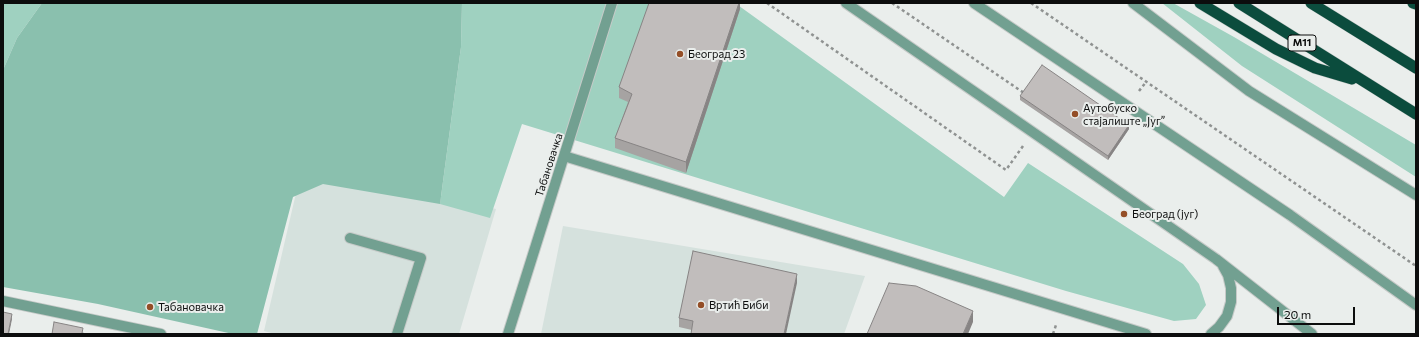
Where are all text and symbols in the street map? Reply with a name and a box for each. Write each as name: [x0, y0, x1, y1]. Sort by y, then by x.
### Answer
road number: M11: [1288, 35, 1316, 51]
place label: Београд 23: [688, 47, 745, 61]
marker: Београд 23: [675, 49, 685, 59]
place label: Аутобуско стајалиште „Југ”: [1083, 101, 1165, 127]
marker: Аутобуско стајалиште „Југ”: [1070, 109, 1080, 119]
street label: Табановачка: [533, 132, 565, 198]
place label: Београд (југ): [1132, 207, 1198, 221]
marker: Београд (југ): [1119, 209, 1129, 219]
place label: Вртић Биби: [709, 298, 769, 312]
scale bar: [1279, 299, 1357, 325]
place label: Табановачка: [158, 300, 224, 314]
marker: Вртић Биби: [696, 300, 706, 310]
marker: Табановачка: [145, 302, 155, 312]
text: 20 m: [1284, 307, 1311, 321]

